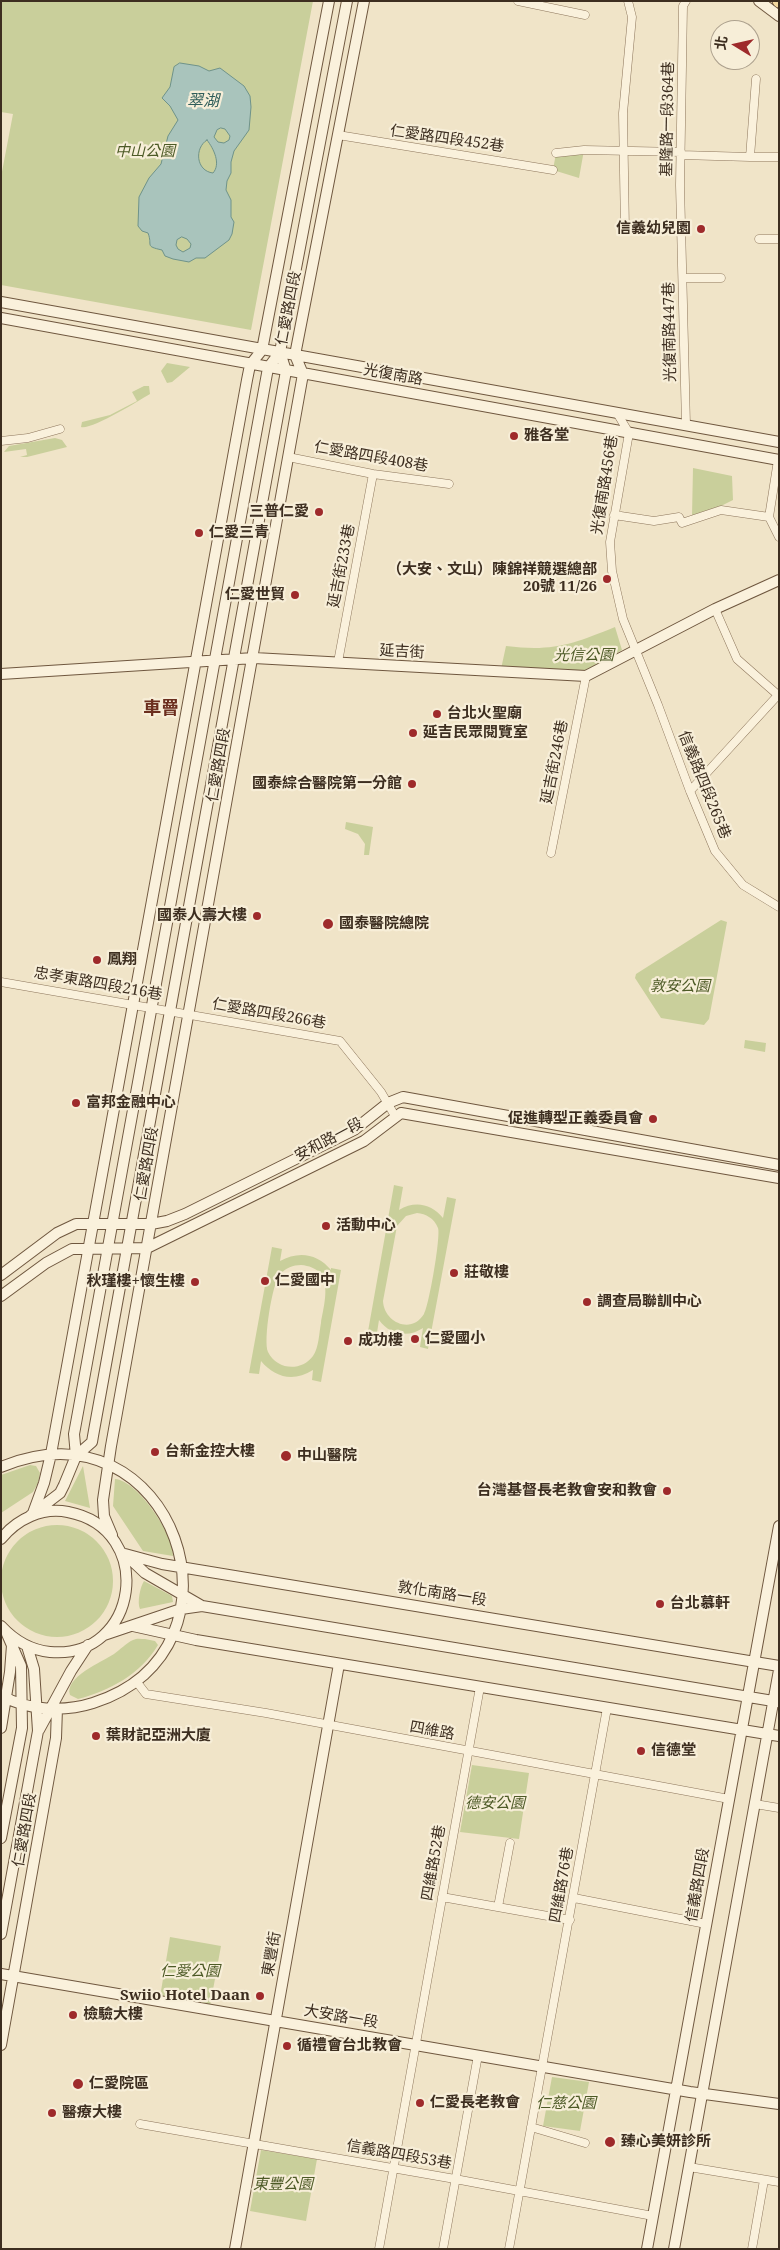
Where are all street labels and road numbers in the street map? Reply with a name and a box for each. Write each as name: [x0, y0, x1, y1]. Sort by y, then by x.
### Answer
street label: 基隆路一段364巷: [658, 61, 678, 177]
street label: 仁愛路四段452巷: [389, 122, 505, 156]
street label: 仁愛路四段: [273, 269, 305, 347]
street label: 光復南路447巷: [660, 282, 680, 382]
street label: 光復南路: [362, 361, 424, 389]
street label: 光復南路456巷: [588, 434, 622, 536]
street label: 仁愛路四段408巷: [313, 438, 429, 476]
street label: 延吉街233巷: [325, 522, 359, 610]
street label: 延吉街: [379, 642, 425, 662]
street label: 延吉街246巷: [538, 718, 572, 806]
street label: 仁愛路四段: [204, 727, 234, 803]
street label: 信義路四段265巷: [674, 728, 734, 842]
street label: 忠孝東路四段216巷: [32, 964, 164, 1004]
street label: 仁愛路四段266巷: [211, 995, 327, 1033]
street label: 安和路一段: [292, 1114, 366, 1166]
street label: 仁愛路四段: [132, 1126, 162, 1202]
street label: 敦化南路一段: [396, 1578, 488, 1610]
street label: 四維路: [408, 1718, 456, 1744]
street label: 仁愛路四段: [10, 1792, 40, 1868]
street label: 四維路52巷: [418, 1824, 450, 1902]
street label: 四維路76巷: [546, 1846, 578, 1924]
street label: 信義路四段: [683, 1847, 713, 1923]
street label: 東豐街: [259, 1930, 285, 1978]
street label: 大安路一段: [303, 2002, 379, 2032]
street label: 信義路四段53巷: [345, 2137, 453, 2173]

